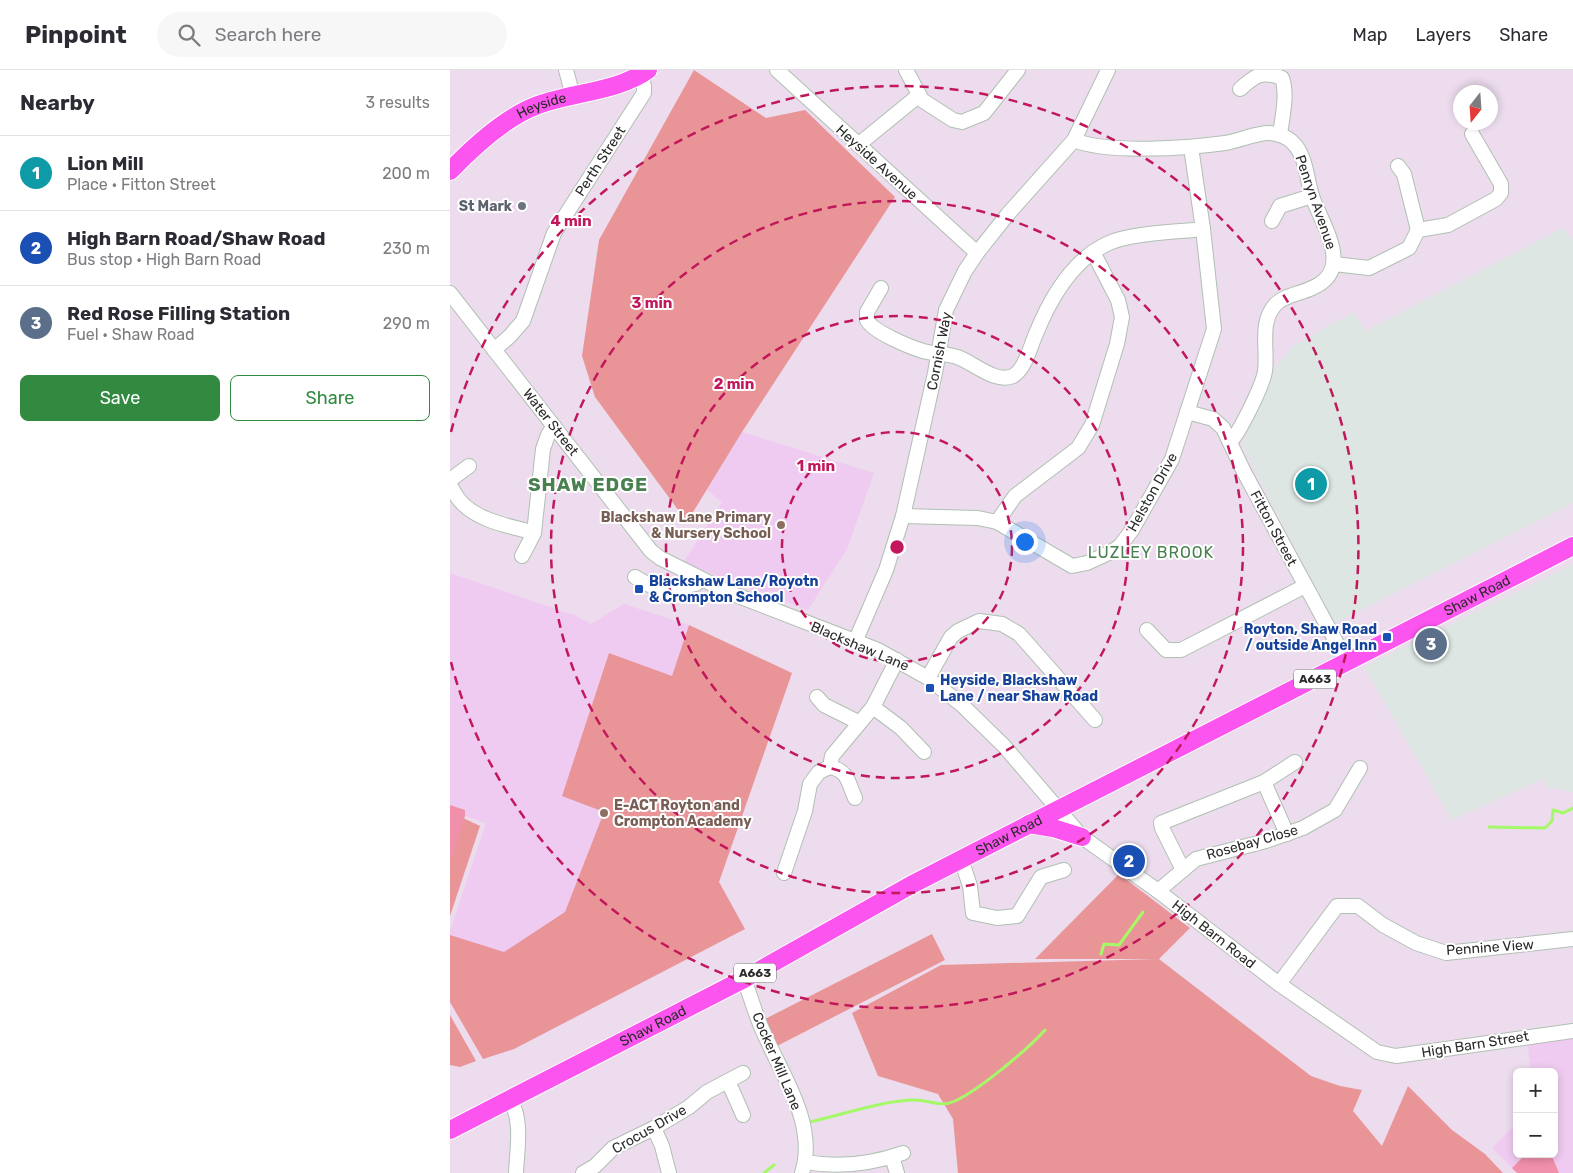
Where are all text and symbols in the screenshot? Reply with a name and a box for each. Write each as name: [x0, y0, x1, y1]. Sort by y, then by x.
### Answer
search box: [157, 12, 507, 57]
text: Pinpoint: [25, 21, 127, 49]
icon: search: [175, 21, 203, 49]
text: Search here: [215, 23, 321, 46]
text: Map: [1353, 24, 1388, 46]
text: Layers: [1416, 24, 1471, 46]
text: Share: [1499, 24, 1548, 46]
north arrow: [1453, 85, 1498, 130]
street label: Heyside: [514, 89, 568, 123]
text: Nearby: [20, 90, 95, 115]
text: 3 results: [365, 93, 430, 112]
street label: Heyside Avenue: [832, 121, 921, 204]
street label: Perth Street: [572, 123, 630, 199]
text: Lion Mill: [67, 152, 144, 175]
street label: Penryn Avenue: [1291, 153, 1340, 252]
text: 1: [32, 164, 40, 183]
text: 200 m: [382, 164, 430, 183]
text: Place · Fitton Street: [67, 175, 216, 194]
place label: St Mark: [459, 198, 513, 215]
marker: St Mark: [516, 200, 528, 212]
text: 4 min: [550, 212, 592, 230]
text: High Barn Road/Shaw Road: [67, 227, 325, 250]
text: 2: [31, 239, 41, 258]
text: 230 m: [383, 239, 430, 258]
text: Bus stop · High Barn Road: [67, 250, 261, 269]
text: 3 min: [632, 294, 672, 312]
text: Red Rose Filling Station: [67, 302, 290, 325]
street label: Cornish Way: [924, 310, 955, 392]
text: 3: [31, 314, 41, 333]
text: 290 m: [383, 314, 430, 333]
text: Fuel · Shaw Road: [67, 325, 195, 344]
button: Save: [20, 375, 220, 421]
button: Share: [230, 375, 430, 421]
text: 2 min: [714, 375, 754, 393]
street label: Water Street: [519, 385, 582, 460]
street label: Helston Drive: [1124, 450, 1181, 535]
text: 1 min: [797, 457, 835, 475]
pin: 1: [1295, 465, 1327, 503]
district label: SHAW EDGE: [528, 473, 648, 496]
street label: Fitton Street: [1247, 488, 1301, 569]
place label: Blackshaw Lane Primary & Nursery School: [601, 509, 772, 542]
marker: Blackshaw Lane Primary & Nursery School: [775, 519, 787, 531]
your location: [1012, 529, 1038, 555]
centre of rings: [888, 538, 906, 556]
district label: LUZLEY BROOK: [1088, 543, 1214, 562]
street label: Shaw Road: [1441, 572, 1513, 620]
place label: Blackshaw Lane/Royotn & Crompton School: [649, 573, 819, 606]
marker: Blackshaw Lane/Royotn & Crompton School: [633, 583, 645, 595]
street label: Blackshaw Lane: [808, 618, 912, 675]
place label: Royton, Shaw Road / outside Angel Inn: [1244, 621, 1377, 654]
pin: 3: [1415, 625, 1447, 663]
marker: Royton, Shaw Road / outside Angel Inn: [1381, 631, 1393, 643]
road number: A663: [1294, 670, 1336, 688]
place label: Heyside, Blackshaw Lane / near Shaw Road: [940, 672, 1098, 705]
marker: Heyside, Blackshaw Lane / near Shaw Road: [924, 682, 936, 694]
place label: E-ACT Royton and Crompton Academy: [614, 797, 752, 830]
marker: E-ACT Royton and Crompton Academy: [598, 807, 610, 819]
street label: Shaw Road: [973, 811, 1045, 859]
street label: Rosebay Close: [1204, 821, 1300, 864]
pin: 2: [1113, 842, 1145, 880]
street label: High Barn Road: [1169, 897, 1259, 972]
street label: Pennine View: [1446, 936, 1534, 959]
road number: A663: [734, 964, 776, 982]
street label: Shaw Road: [617, 1002, 689, 1050]
street label: Cocker Mill Lane: [748, 1010, 805, 1113]
street label: High Barn Street: [1420, 1028, 1530, 1061]
map controls: [1513, 1068, 1558, 1158]
button: +: [1513, 1068, 1558, 1113]
street label: Crocus Drive: [609, 1101, 690, 1158]
button: −: [1513, 1113, 1558, 1158]

